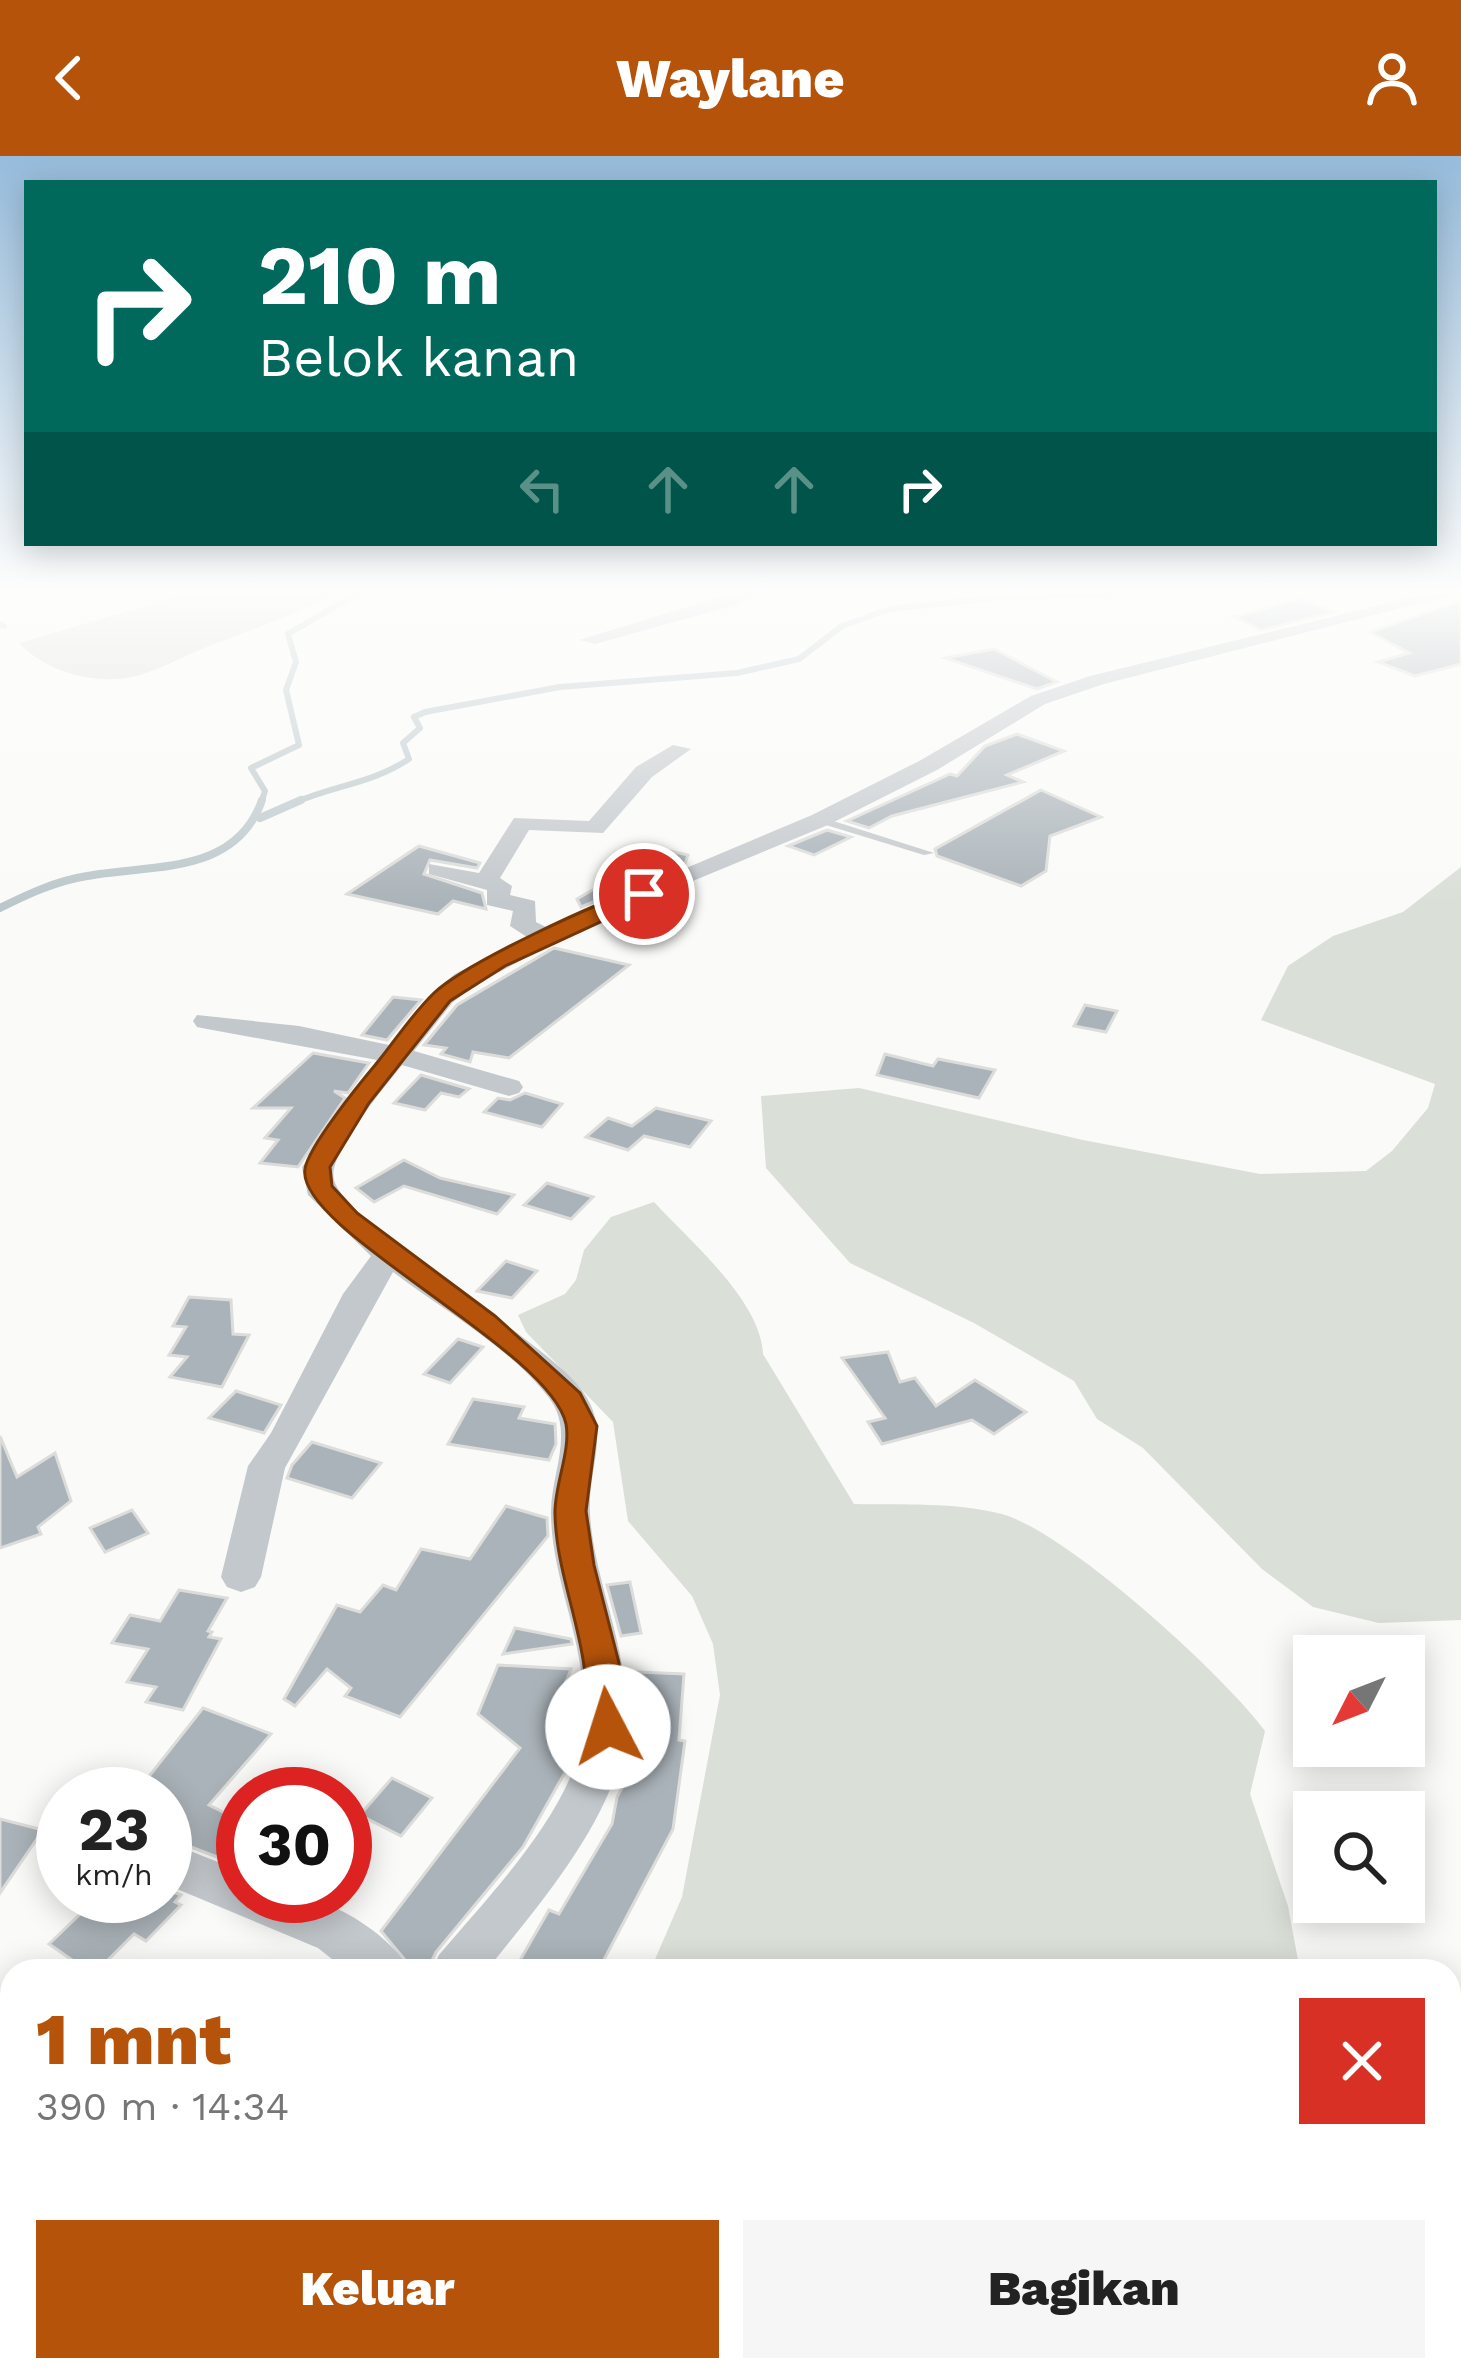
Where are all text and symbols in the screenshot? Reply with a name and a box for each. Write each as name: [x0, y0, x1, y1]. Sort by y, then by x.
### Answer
icon: back: [36, 45, 102, 111]
icon: person: [1359, 45, 1425, 111]
text: Waylane: [616, 47, 845, 110]
text: 210 m: [258, 226, 501, 324]
icon: right: [60, 228, 216, 384]
text: Belok kanan: [258, 326, 579, 389]
icon: left: [509, 456, 575, 522]
icon: ahead: [635, 456, 701, 522]
icon: ahead: [761, 456, 827, 522]
icon: right: [887, 456, 953, 522]
pin: [593, 843, 695, 945]
icon: arrive: [611, 861, 677, 927]
north arrow: [1293, 1635, 1425, 1767]
map controls: [1293, 1635, 1425, 1923]
position arrow: [545, 1664, 671, 1790]
speed limit sign: 30: [216, 1767, 372, 1923]
button: search: [1293, 1791, 1425, 1923]
text: 23: [78, 1794, 150, 1865]
text: km/h: [75, 1857, 153, 1892]
text: 1 mnt: [36, 1997, 231, 2081]
button: close: [1299, 1998, 1425, 2124]
text: 390 m · 14:34: [36, 2084, 289, 2129]
button: Keluar: [36, 2220, 719, 2358]
button: Bagikan: [743, 2220, 1425, 2358]

